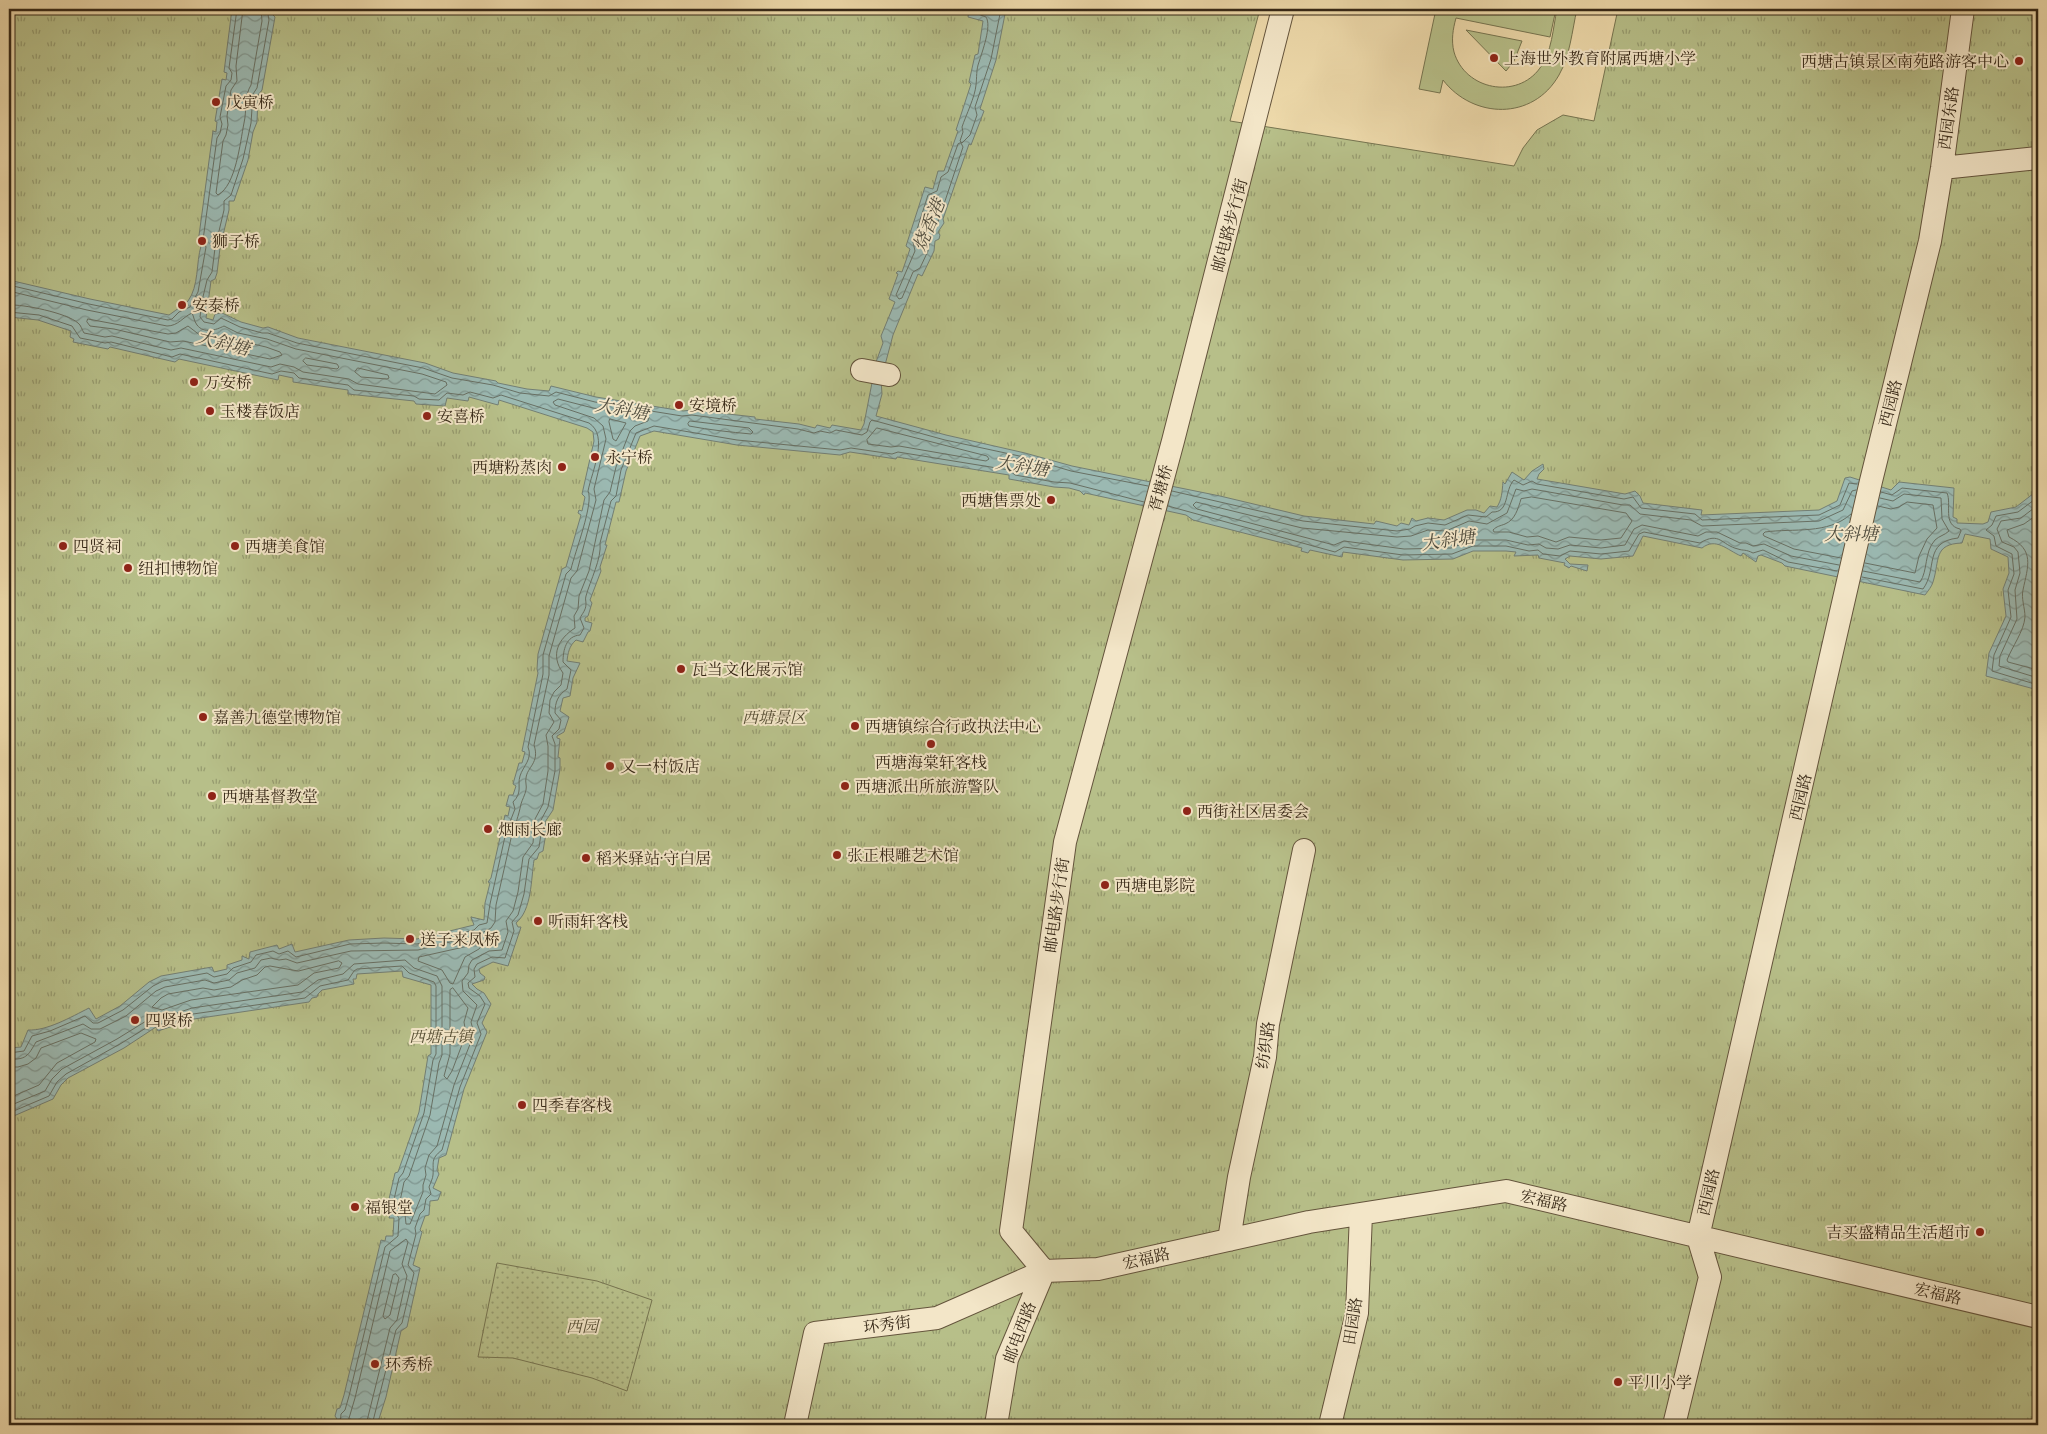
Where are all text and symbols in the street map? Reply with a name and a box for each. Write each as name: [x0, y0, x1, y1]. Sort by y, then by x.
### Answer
place label: 上海世外教育附属西塘小学: [1504, 49, 1696, 69]
marker: 上海世外教育附属西塘小学: [1488, 52, 1500, 64]
place label: 西塘古镇景区南苑路游客中心: [1801, 52, 2009, 72]
marker: 西塘古镇景区南苑路游客中心: [2013, 55, 2025, 67]
street label: 西园东路: [1935, 85, 1963, 151]
place label: 戊寅桥: [226, 93, 274, 113]
marker: 戊寅桥: [210, 96, 222, 108]
street label: 邮电路步行街: [1208, 176, 1252, 274]
water label: 烧香港: [908, 194, 951, 255]
place label: 狮子桥: [212, 232, 260, 252]
marker: 狮子桥: [196, 235, 208, 247]
place label: 安泰桥: [192, 296, 240, 316]
marker: 安泰桥: [176, 299, 188, 311]
water label: 大斜塘: [194, 326, 255, 362]
place label: 万安桥: [204, 373, 252, 393]
marker: 万安桥: [188, 376, 200, 388]
street label: 西园路: [1875, 378, 1906, 429]
water label: 大斜塘: [593, 393, 653, 426]
place label: 安境桥: [689, 396, 737, 416]
marker: 安境桥: [673, 399, 685, 411]
place label: 玉楼春饭店: [220, 402, 300, 422]
marker: 玉楼春饭店: [204, 405, 216, 417]
place label: 安喜桥: [437, 407, 485, 427]
marker: 安喜桥: [421, 410, 433, 422]
place label: 永宁桥: [605, 448, 653, 468]
marker: 永宁桥: [589, 451, 601, 463]
water label: 大斜塘: [993, 451, 1053, 483]
place label: 西塘粉蒸肉: [472, 458, 552, 478]
marker: 西塘粉蒸肉: [556, 461, 568, 473]
street label: 胥塘桥: [1145, 462, 1177, 514]
place label: 西塘售票处: [961, 491, 1041, 511]
marker: 西塘售票处: [1045, 494, 1057, 506]
water label: 大斜塘: [1824, 523, 1881, 546]
water label: 大斜塘: [1420, 525, 1479, 556]
place label: 四贤祠: [73, 537, 121, 557]
place label: 西塘美食馆: [245, 537, 325, 557]
marker: 四贤祠: [57, 540, 69, 552]
marker: 西塘美食馆: [229, 540, 241, 552]
place label: 纽扣博物馆: [138, 559, 218, 579]
marker: 纽扣博物馆: [122, 562, 134, 574]
place label: 瓦当文化展示馆: [691, 660, 803, 680]
marker: 瓦当文化展示馆: [675, 663, 687, 675]
place label: 嘉善九德堂博物馆: [213, 708, 341, 728]
park label: 西塘景区: [742, 708, 808, 728]
marker: 嘉善九德堂博物馆: [197, 711, 209, 723]
place label: 西塘镇综合行政执法中心: [865, 717, 1041, 737]
marker: 西塘镇综合行政执法中心: [849, 720, 861, 732]
marker: 西塘海棠轩客栈: [925, 738, 937, 750]
place label: 西塘海棠轩客栈: [875, 753, 987, 773]
place label: 又一村饭店: [620, 757, 700, 777]
marker: 又一村饭店: [604, 760, 616, 772]
street label: 西园路: [1786, 772, 1816, 823]
place label: 西塘派出所旅游警队: [855, 777, 999, 797]
marker: 西塘派出所旅游警队: [839, 780, 851, 792]
place label: 西塘基督教堂: [222, 787, 318, 807]
marker: 西塘基督教堂: [206, 790, 218, 802]
place label: 西街社区居委会: [1197, 802, 1309, 822]
marker: 西街社区居委会: [1181, 805, 1193, 817]
place label: 烟雨长廊: [498, 820, 562, 840]
marker: 烟雨长廊: [482, 823, 494, 835]
place label: 张正根雕艺术馆: [847, 846, 959, 866]
place label: 稻米驿站·守白居: [596, 849, 711, 869]
marker: 张正根雕艺术馆: [831, 849, 843, 861]
marker: 稻米驿站·守白居: [580, 852, 592, 864]
street label: 邮电路步行街: [1040, 856, 1074, 954]
place label: 西塘电影院: [1115, 876, 1195, 896]
marker: 西塘电影院: [1099, 879, 1111, 891]
place label: 听雨轩客栈: [548, 912, 628, 932]
marker: 听雨轩客栈: [532, 915, 544, 927]
place label: 送子来凤桥: [420, 930, 500, 950]
marker: 送子来凤桥: [404, 933, 416, 945]
place label: 四贤桥: [145, 1011, 193, 1031]
marker: 四贤桥: [129, 1014, 141, 1026]
street label: 纺织路: [1253, 1020, 1279, 1070]
park label: 西塘古镇: [409, 1027, 475, 1047]
place label: 四季春客栈: [532, 1096, 612, 1116]
marker: 四季春客栈: [516, 1099, 528, 1111]
street label: 西园路: [1694, 1167, 1724, 1218]
street label: 宏福路: [1518, 1186, 1569, 1216]
place label: 福银堂: [365, 1198, 413, 1218]
marker: 福银堂: [349, 1201, 361, 1213]
place label: 吉买盛精品生活超市: [1826, 1223, 1970, 1243]
marker: 吉买盛精品生活超市: [1974, 1226, 1986, 1238]
street label: 宏福路: [1121, 1244, 1172, 1274]
street label: 宏福路: [1912, 1279, 1963, 1309]
street label: 田园路: [1339, 1296, 1367, 1346]
street label: 邮电西路: [999, 1299, 1041, 1366]
street label: 环秀街: [862, 1312, 912, 1338]
park label: 西园: [566, 1317, 601, 1337]
place label: 环秀桥: [385, 1355, 433, 1375]
marker: 环秀桥: [369, 1358, 381, 1370]
place label: 平川小学: [1628, 1373, 1692, 1393]
marker: 平川小学: [1612, 1376, 1624, 1388]

